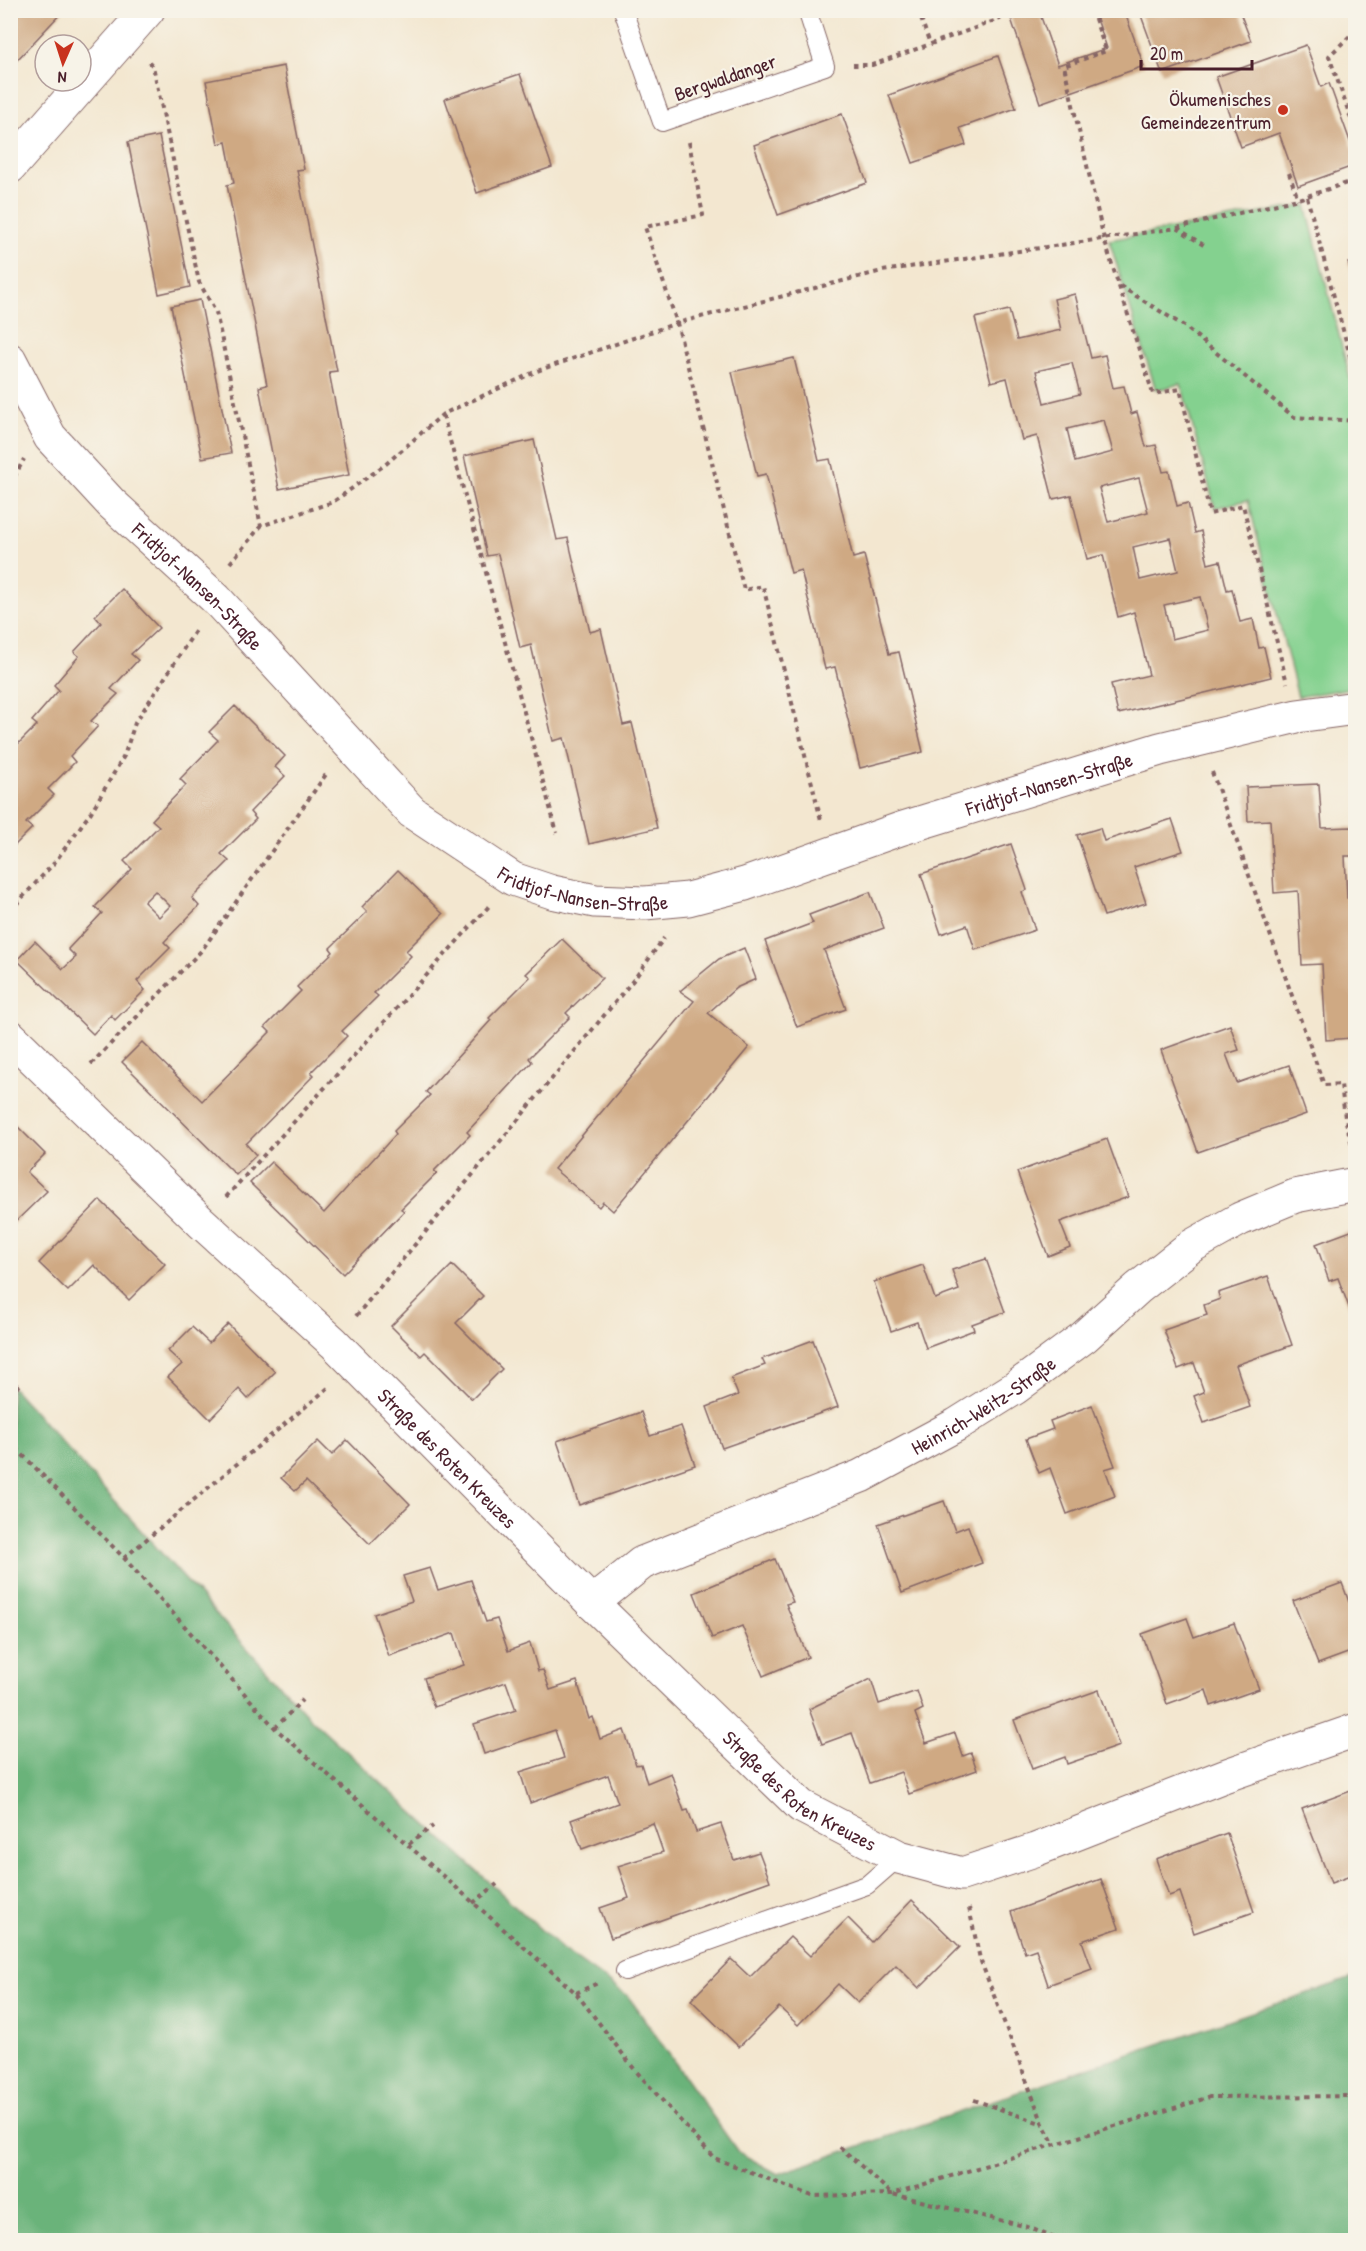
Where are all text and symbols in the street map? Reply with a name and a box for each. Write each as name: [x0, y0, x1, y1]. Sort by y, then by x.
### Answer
north arrow: [33, 33, 93, 93]
scale bar: [1141, 33, 1252, 71]
text: 20 m: [1150, 41, 1183, 66]
street label: Bergwaldanger: [670, 47, 780, 107]
text: N: [57, 67, 67, 89]
place label: Ökumenisches Gemeindezentrum: [1141, 85, 1271, 135]
marker: Ökumenisches Gemeindezentrum: [1276, 103, 1290, 117]
street label: Fridtjof-Nansen-Straße: [126, 515, 270, 656]
street label: Fridtjof-Nansen-Straße: [961, 745, 1136, 822]
street label: Fridtjof-Nansen-Straße: [492, 859, 669, 917]
street label: Heinrich-Weitz-Straße: [906, 1349, 1061, 1460]
street label: Straße des Roten Kreuzes: [372, 1382, 523, 1534]
street label: Straße des Roten Kreuzes: [717, 1724, 881, 1857]

